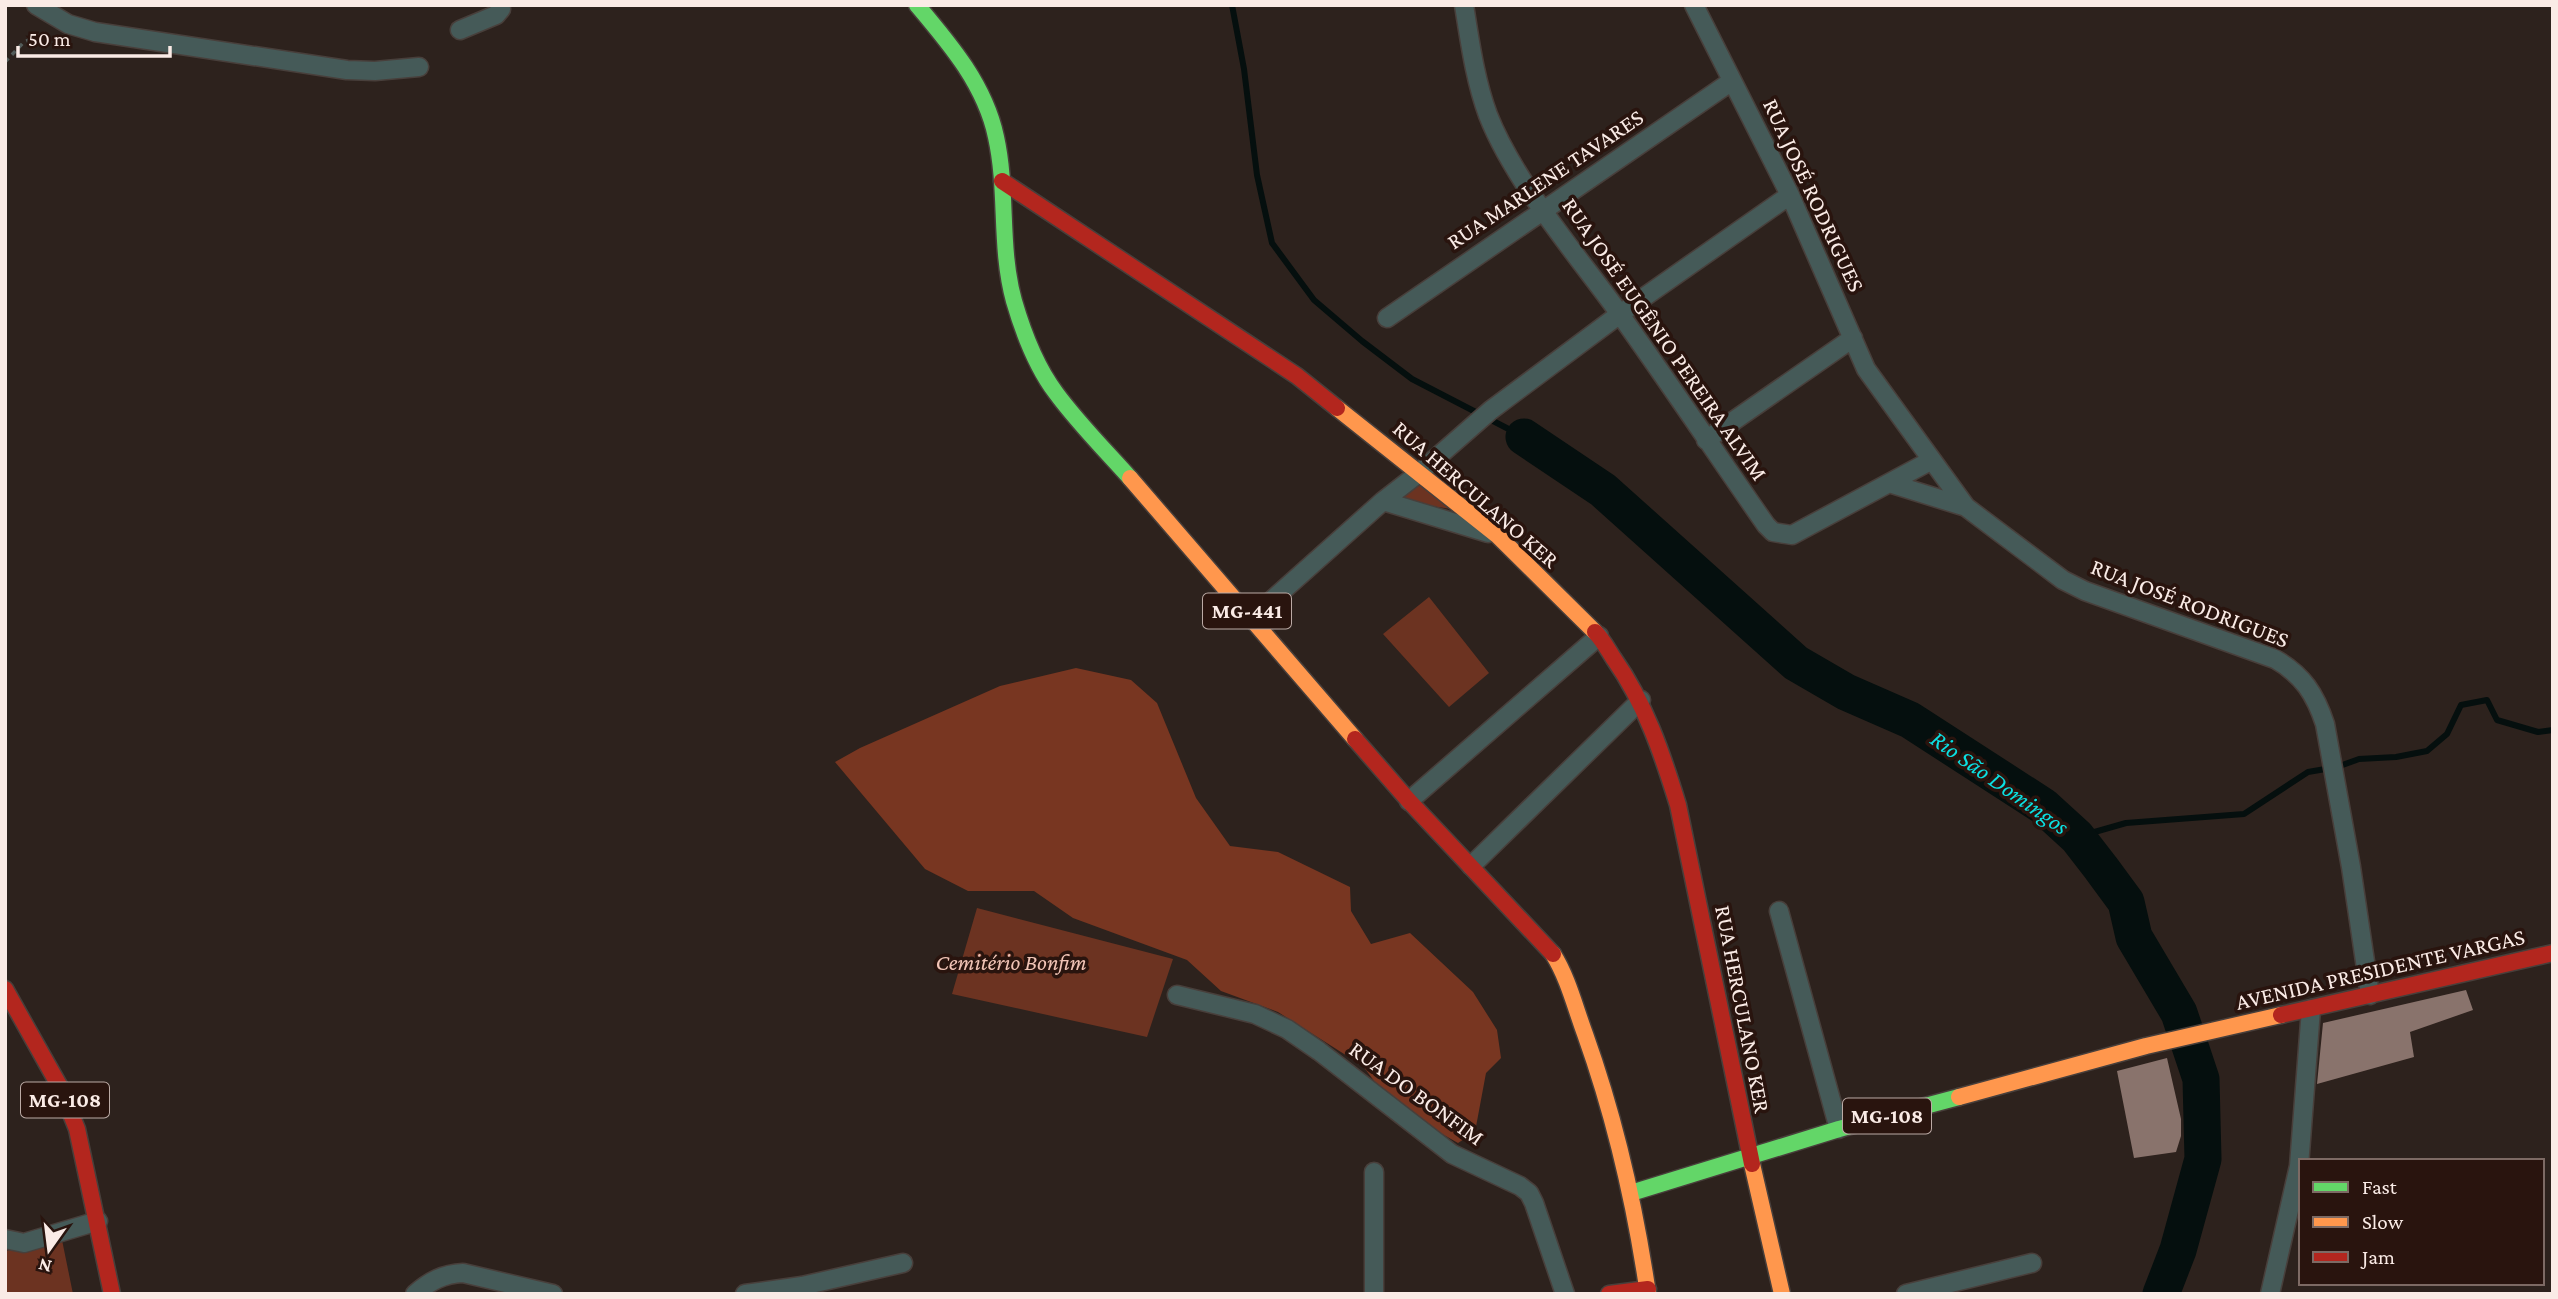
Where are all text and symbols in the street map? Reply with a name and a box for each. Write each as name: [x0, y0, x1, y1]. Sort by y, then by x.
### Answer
scale bar: [18, 14, 170, 58]
text: 50 m: [28, 27, 71, 51]
street label: RUA JOSÉ RODRIGUES: [1758, 94, 1870, 296]
street label: RUA MARLENE TAVARES: [1442, 104, 1648, 254]
street label: RUA JOSÉ EUGÊNIO PEREIRA ALVIM: [1557, 193, 1773, 485]
street label: RUA HERCULANO KER: [1388, 415, 1564, 573]
street label: RUA JOSÉ RODRIGUES: [2087, 553, 2293, 653]
road number: MG-441: [1203, 594, 1291, 628]
water label: Rio São Domingos: [1926, 724, 2075, 840]
street label: RUA HERCULANO KER: [1710, 903, 1776, 1115]
street label: AVENIDA PRESIDENTE VARGAS: [2233, 923, 2527, 1015]
park label: Cemitério Bonfim: [935, 949, 1087, 975]
street label: RUA DO BONFIM: [1345, 1035, 1489, 1151]
road number: MG-108: [21, 1082, 109, 1118]
road number: MG-108: [1843, 1098, 1931, 1134]
legend: [2299, 1159, 2544, 1285]
text: Fast: [2362, 1175, 2398, 1199]
text: Slow: [2362, 1210, 2404, 1234]
north arrow: [14, 1215, 84, 1285]
text: Jam: [2360, 1245, 2395, 1269]
text: N: [36, 1254, 54, 1278]

